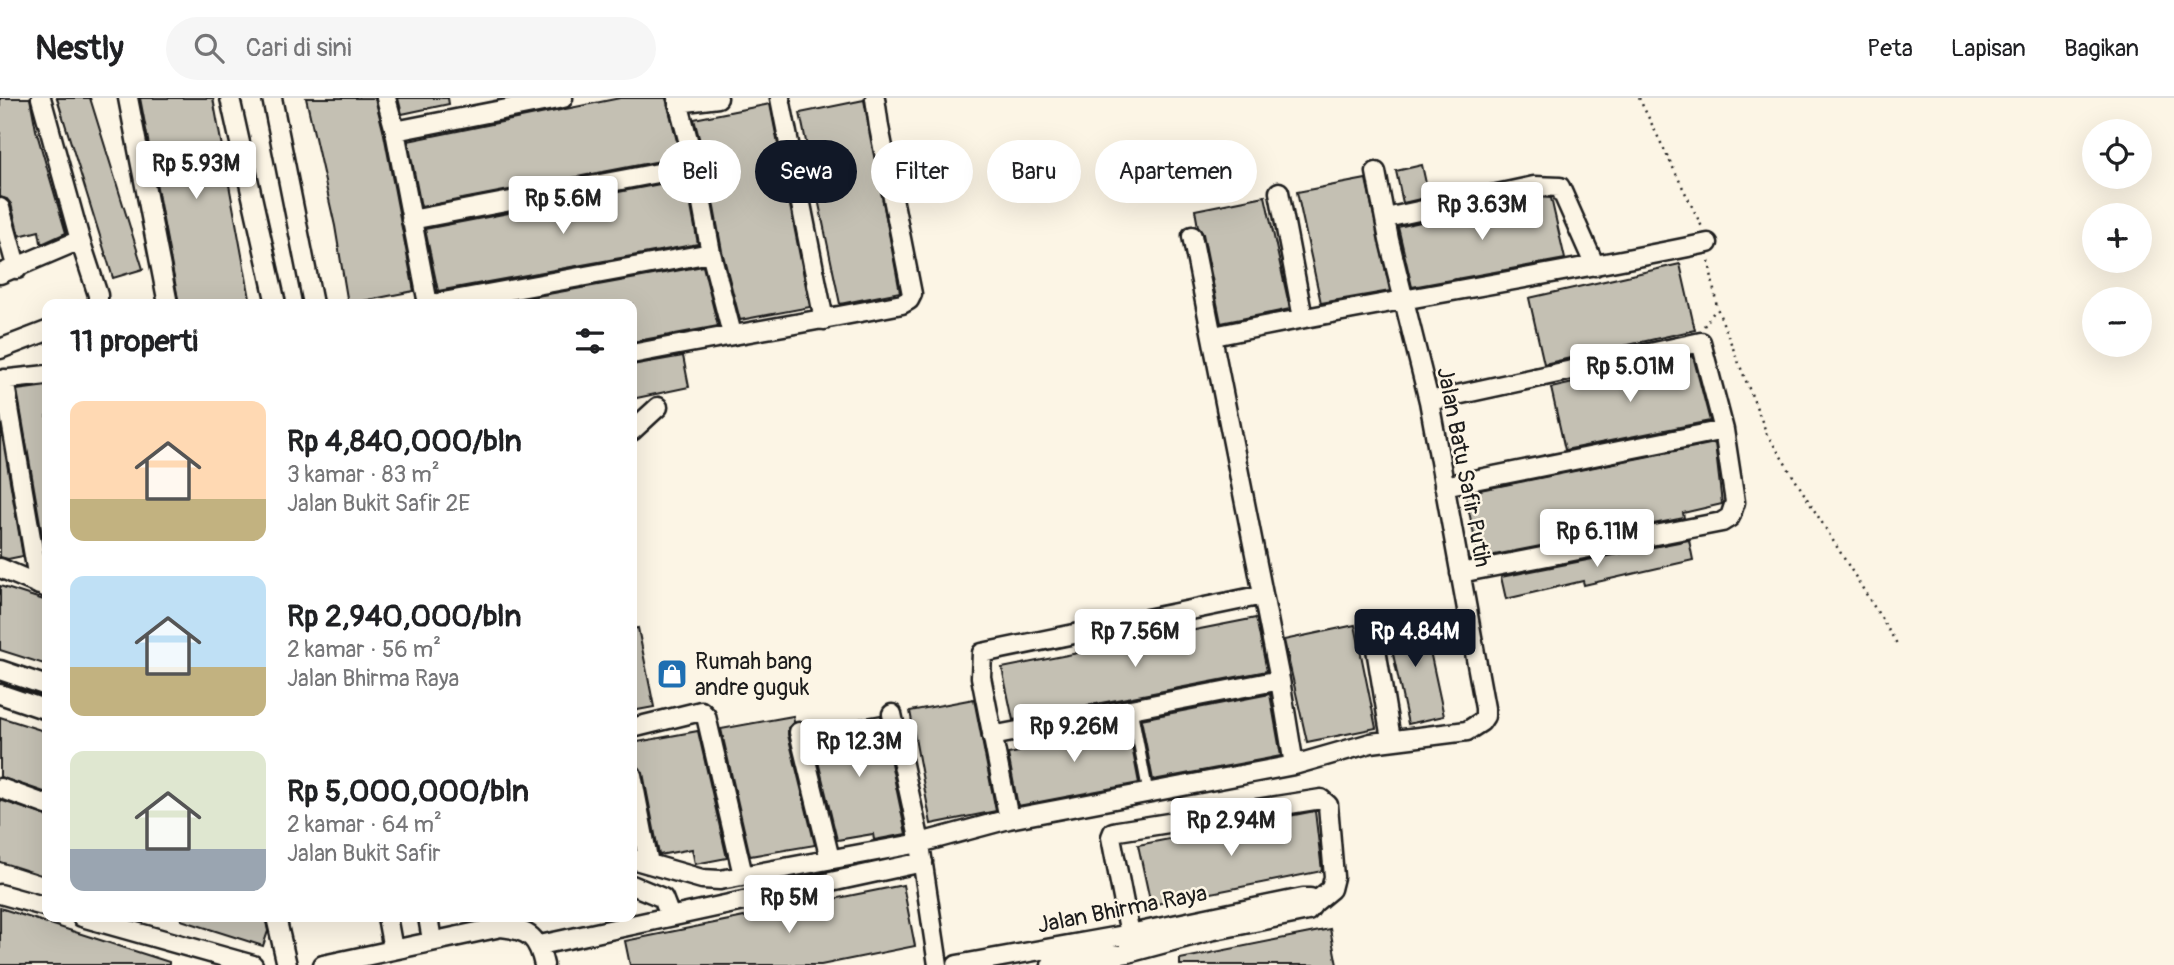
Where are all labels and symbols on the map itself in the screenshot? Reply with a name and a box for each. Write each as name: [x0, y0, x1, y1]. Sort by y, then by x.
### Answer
pin: Rp 5.93M: [124, 141, 268, 201]
pin: Rp 5.6M: [498, 176, 628, 236]
pin: Rp 3.63M: [1410, 183, 1554, 242]
pin: Rp 5.01M: [1558, 344, 1702, 404]
street label: Jalan Batu Safir Putih: [1430, 364, 1498, 570]
pin: Rp 6.11M: [1525, 510, 1669, 569]
pin: Rp 7.56M: [1063, 610, 1207, 669]
pin: Rp 4.84M: [1343, 610, 1487, 669]
place label: Rumah bang andre guguk: [695, 647, 812, 702]
shop icon: Rumah bang andre guguk: [655, 657, 689, 691]
pin: Rp 9.26M: [1002, 704, 1146, 764]
pin: Rp 12.3M: [787, 720, 931, 779]
pin: Rp 2.94M: [1159, 798, 1303, 858]
pin: Rp 5M: [740, 876, 838, 935]
street label: Jalan Bhirma Raya: [1035, 878, 1209, 940]

